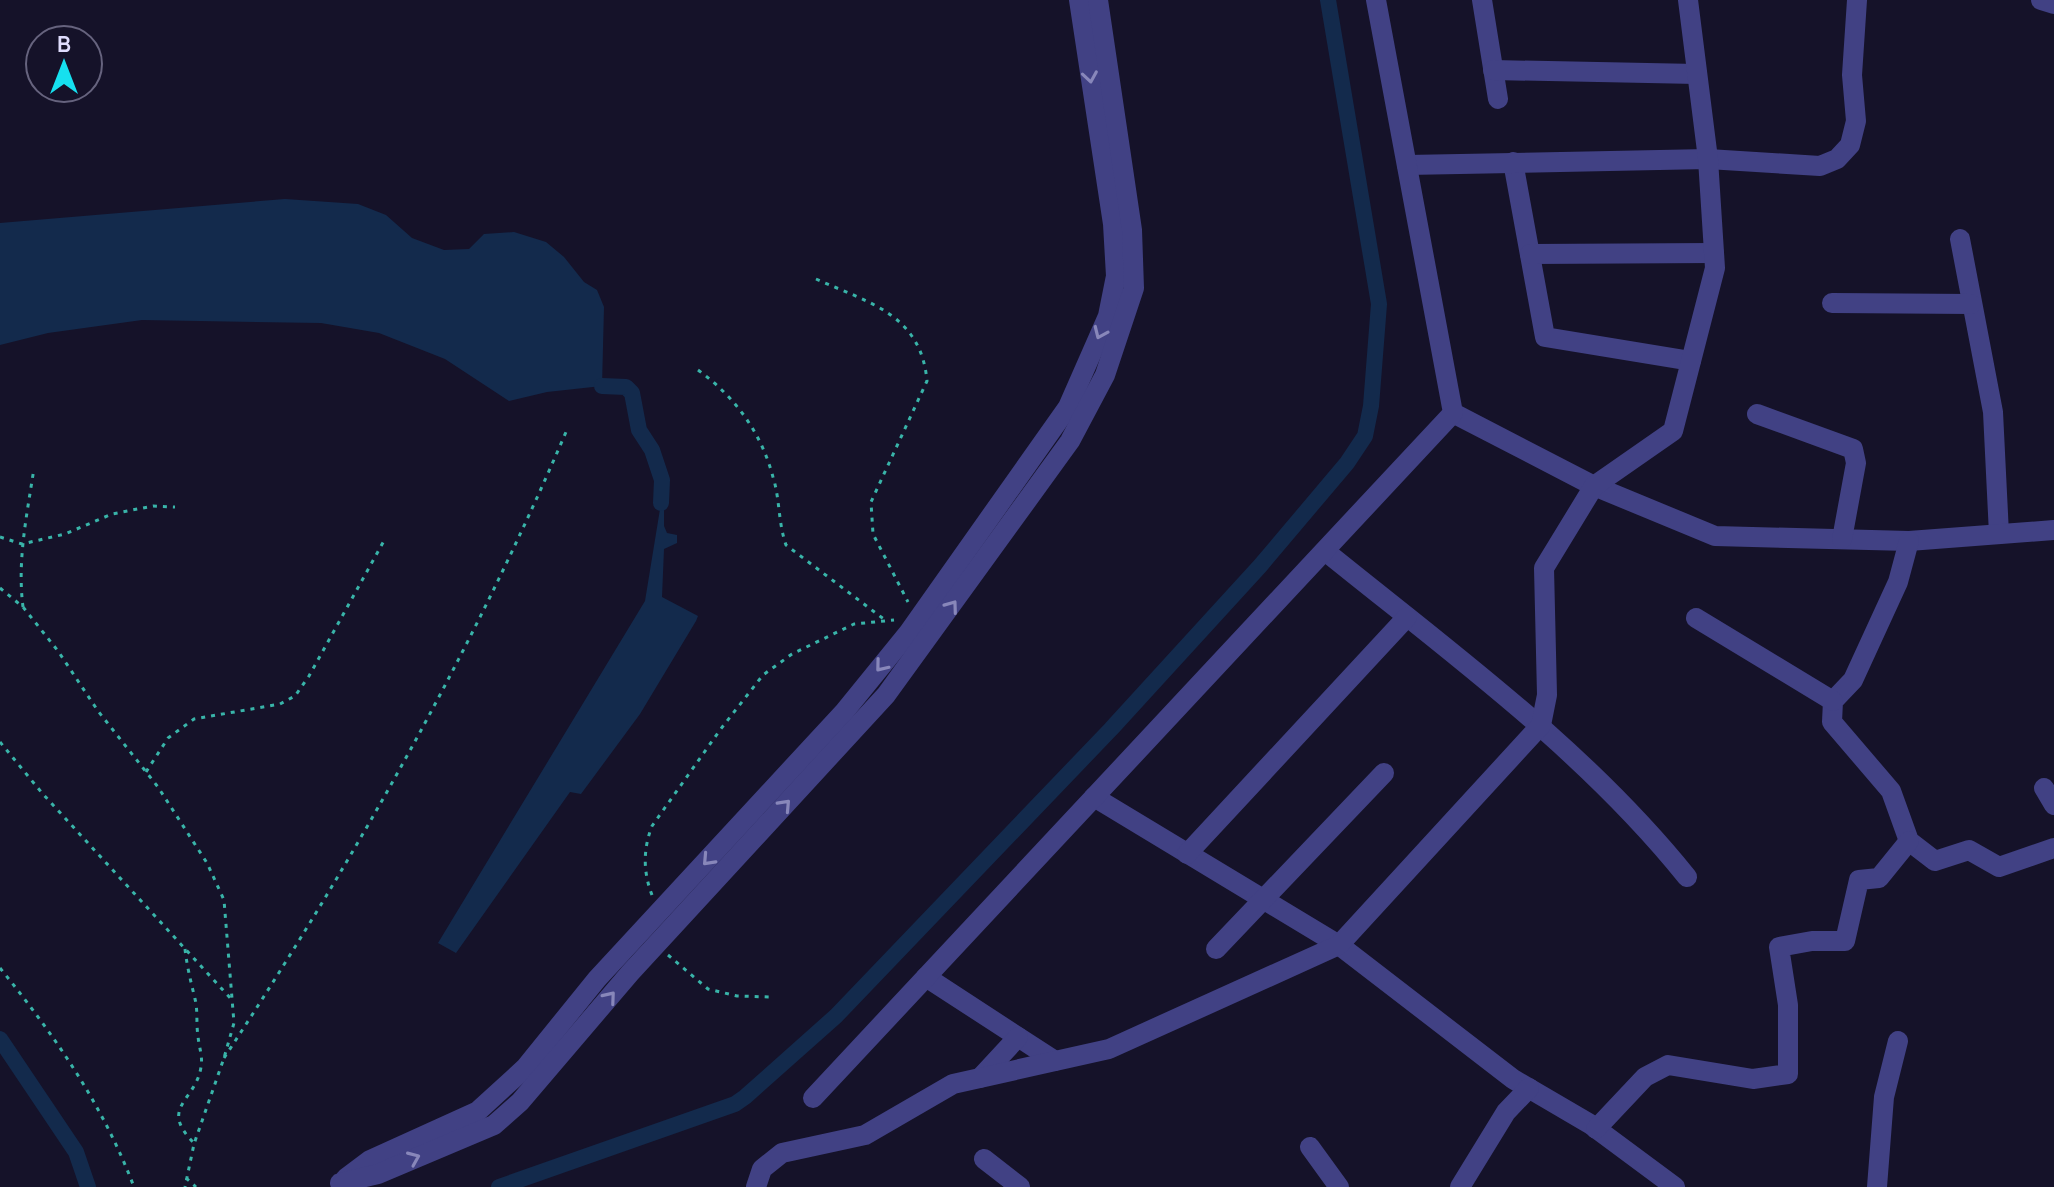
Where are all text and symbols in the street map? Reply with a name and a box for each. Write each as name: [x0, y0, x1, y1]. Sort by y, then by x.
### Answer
north arrow: [24, 24, 104, 104]
text: B: [57, 29, 71, 59]
one-way arrow: [1081, 70, 1098, 84]
one-way arrow: [1094, 325, 1110, 339]
one-way arrow: [942, 600, 957, 614]
one-way arrow: [876, 657, 891, 671]
one-way arrow: [776, 800, 791, 814]
one-way arrow: [703, 850, 717, 865]
one-way arrow: [600, 991, 615, 1006]
one-way arrow: [406, 1152, 420, 1168]

